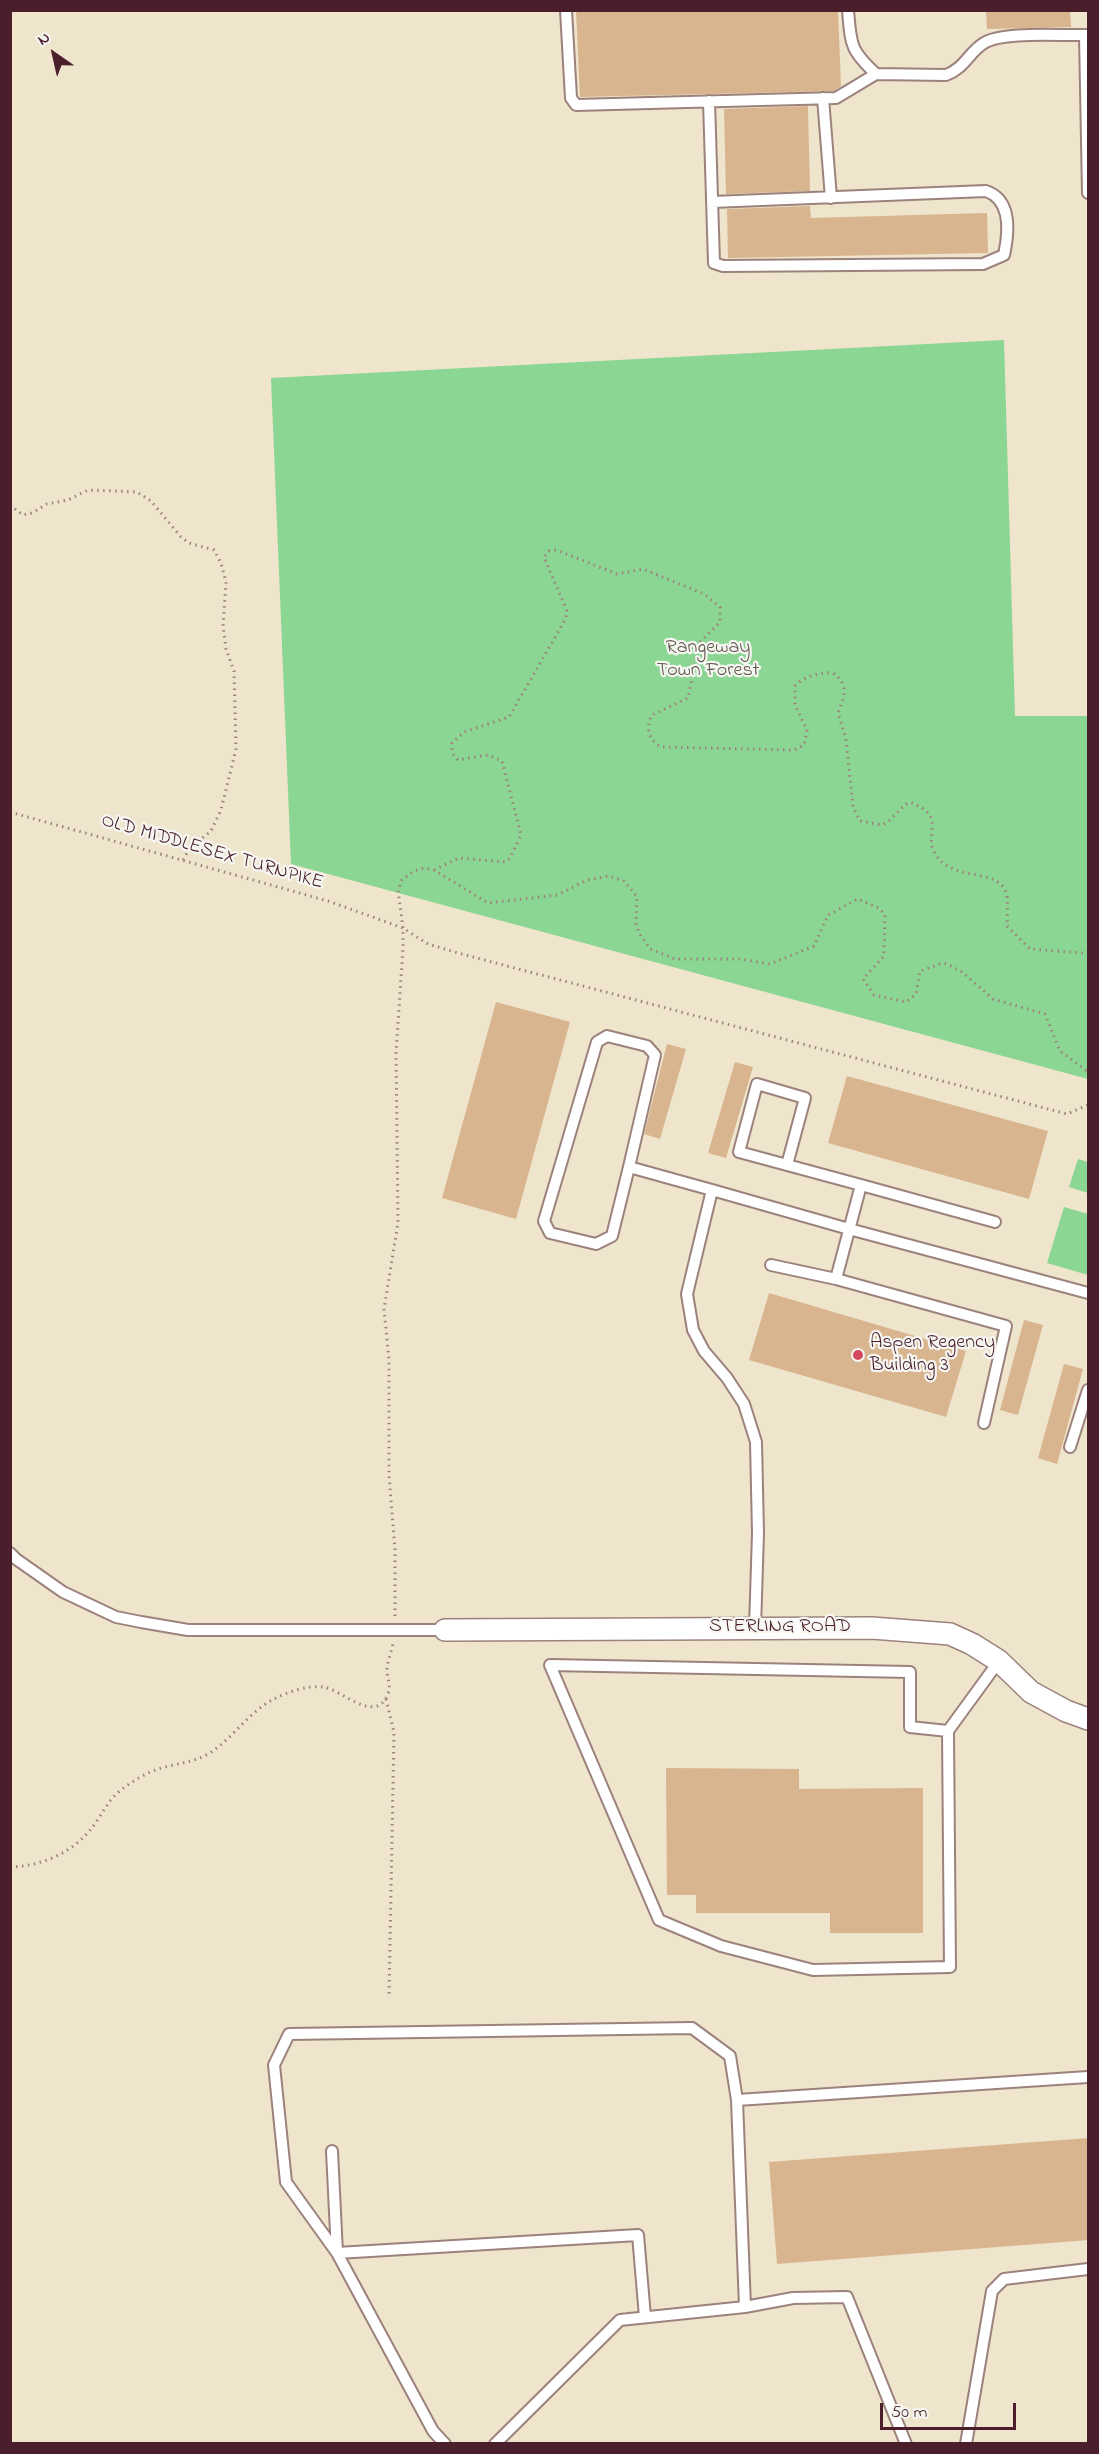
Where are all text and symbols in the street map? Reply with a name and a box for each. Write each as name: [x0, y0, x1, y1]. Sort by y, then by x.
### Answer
north arrow: [24, 24, 84, 84]
text: N: [33, 26, 55, 52]
park label: Rangeway Town Forest: [657, 637, 759, 684]
street label: OLD MIDDLESEX TURNPIKE: [98, 810, 326, 896]
place label: Aspen Regency Building 3: [870, 1332, 995, 1379]
marker: Aspen Regency Building 3: [851, 1348, 865, 1362]
street label: STERLING ROAD: [709, 1616, 851, 1640]
scale bar: [883, 2391, 1020, 2429]
text: 50 m: [891, 2400, 928, 2426]

